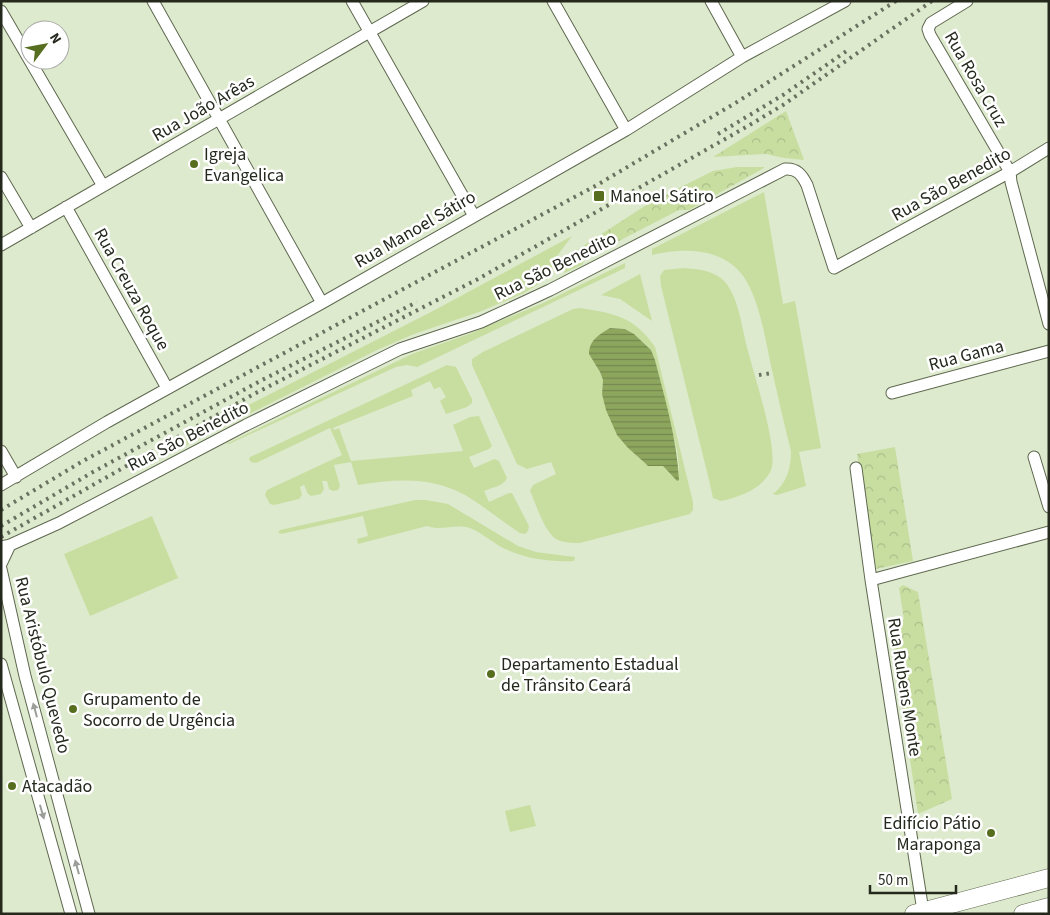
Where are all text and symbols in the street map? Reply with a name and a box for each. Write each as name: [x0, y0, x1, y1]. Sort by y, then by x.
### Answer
north arrow: [20, 20, 70, 70]
street label: Rua Rosa Cruz: [938, 27, 1013, 132]
text: N: [44, 29, 66, 48]
street label: Rua João Arêas: [147, 69, 259, 148]
street label: Rua São Benedito: [887, 141, 1015, 228]
place label: Igreja Evangelica: [204, 142, 284, 188]
marker: Igreja Evangelica: [188, 158, 200, 170]
place label: Manoel Sátiro: [610, 184, 714, 209]
street label: Rua Manoel Sátiro: [350, 185, 481, 274]
marker: Manoel Sátiro: [592, 189, 606, 203]
street label: Rua Creuza Roque: [88, 224, 176, 355]
street label: Rua São Benedito: [490, 226, 620, 307]
street label: Rua Gama: [926, 333, 1006, 378]
street label: Rua São Benedito: [123, 395, 253, 478]
street label: Rua Aristóbulo Quevedo: [8, 574, 77, 756]
street label: Rua Rubens Monte: [881, 616, 928, 758]
place label: Departamento Estadual de Trânsito Ceará: [501, 652, 679, 698]
marker: Departamento Estadual de Trânsito Ceará: [485, 668, 497, 680]
place label: Grupamento de Socorro de Urgência: [83, 687, 235, 733]
one-way arrow: [30, 702, 38, 717]
marker: Grupamento de Socorro de Urgência: [67, 703, 79, 715]
place label: Atacadão: [22, 774, 92, 799]
marker: Atacadão: [6, 780, 18, 792]
one-way arrow: [39, 805, 47, 820]
place label: Edifício Pátio Maraponga: [883, 811, 981, 857]
marker: Edifício Pátio Maraponga: [985, 827, 997, 839]
one-way arrow: [73, 859, 81, 874]
scale bar: [870, 862, 956, 894]
text: 50 m: [878, 870, 908, 891]

